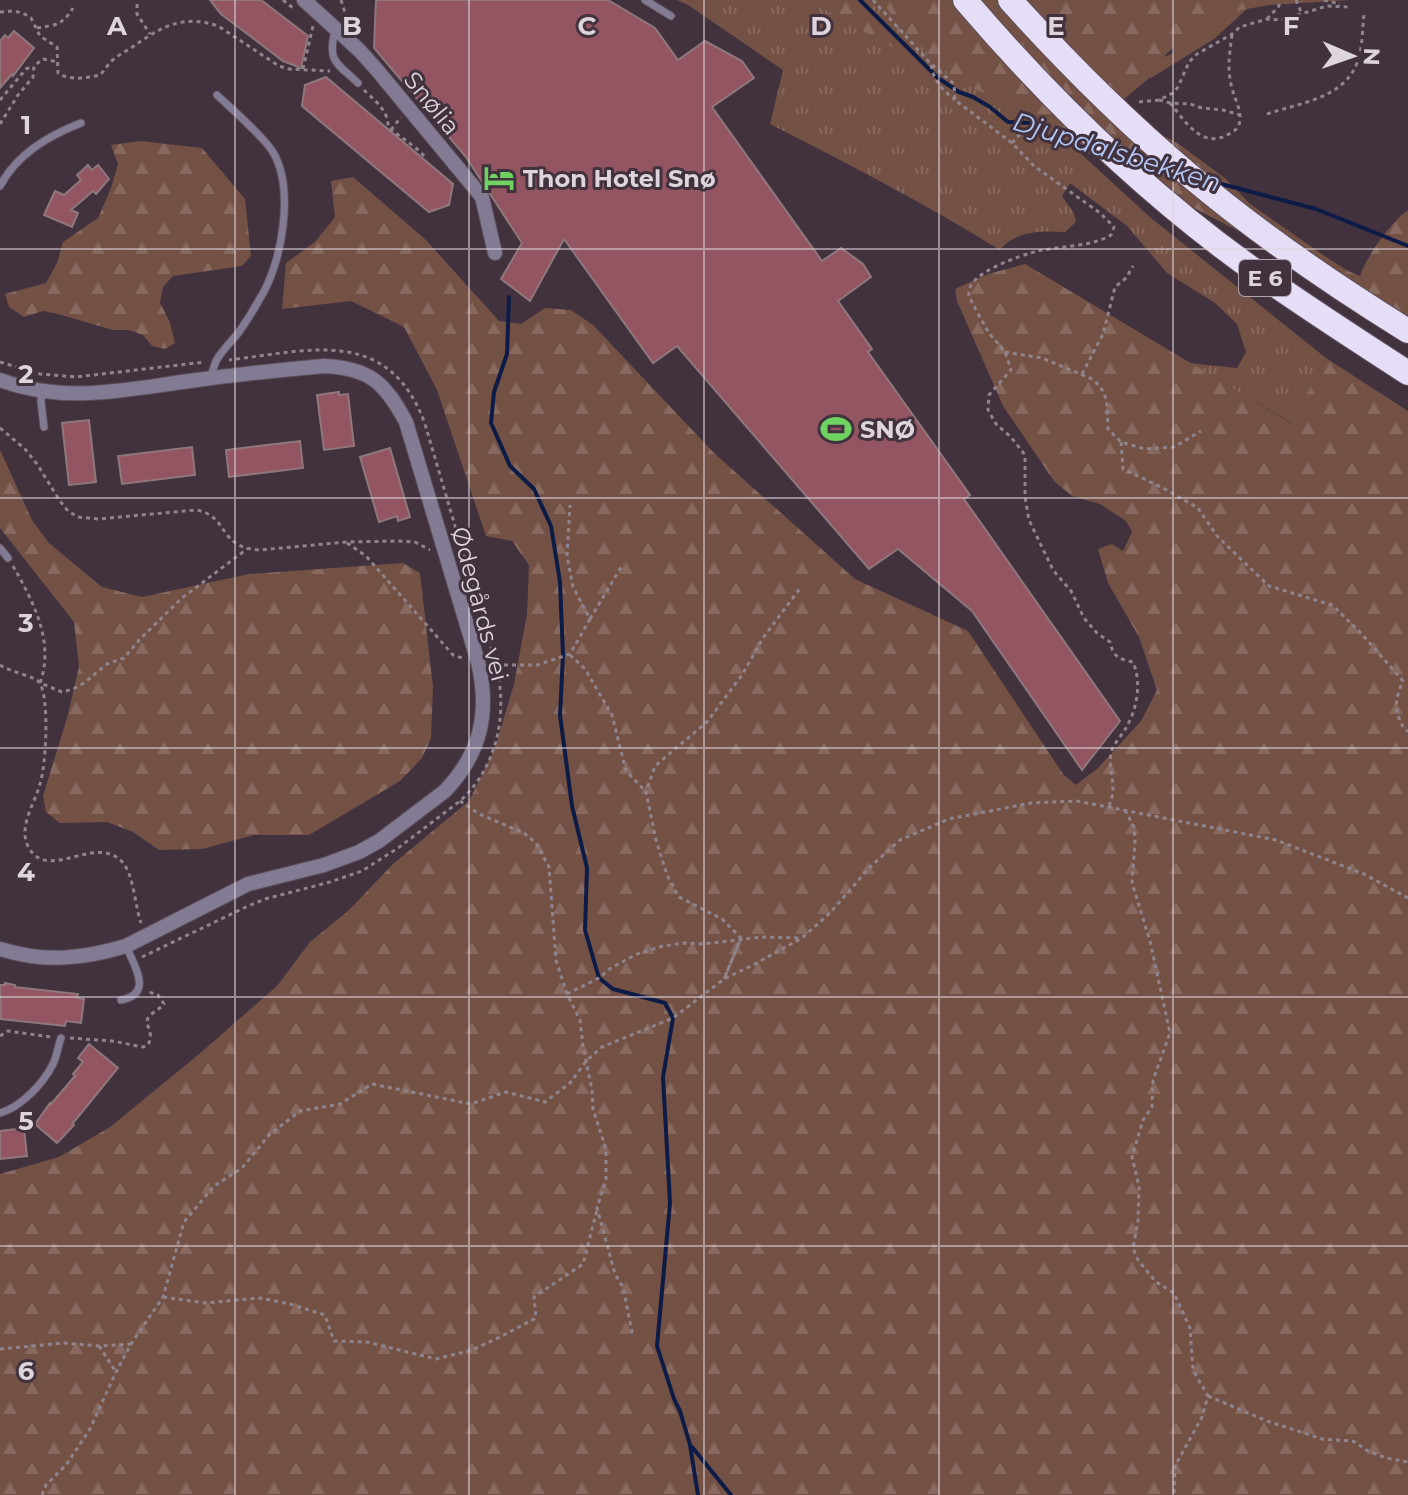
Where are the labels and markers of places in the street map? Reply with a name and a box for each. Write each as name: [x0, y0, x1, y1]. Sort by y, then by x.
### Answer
hotel icon: Thon Hotel Snø: [482, 161, 516, 195]
place label: Thon Hotel Snø: [523, 164, 716, 193]
sports icon: SNØ: [819, 412, 853, 446]
place label: SNØ: [860, 415, 915, 444]

